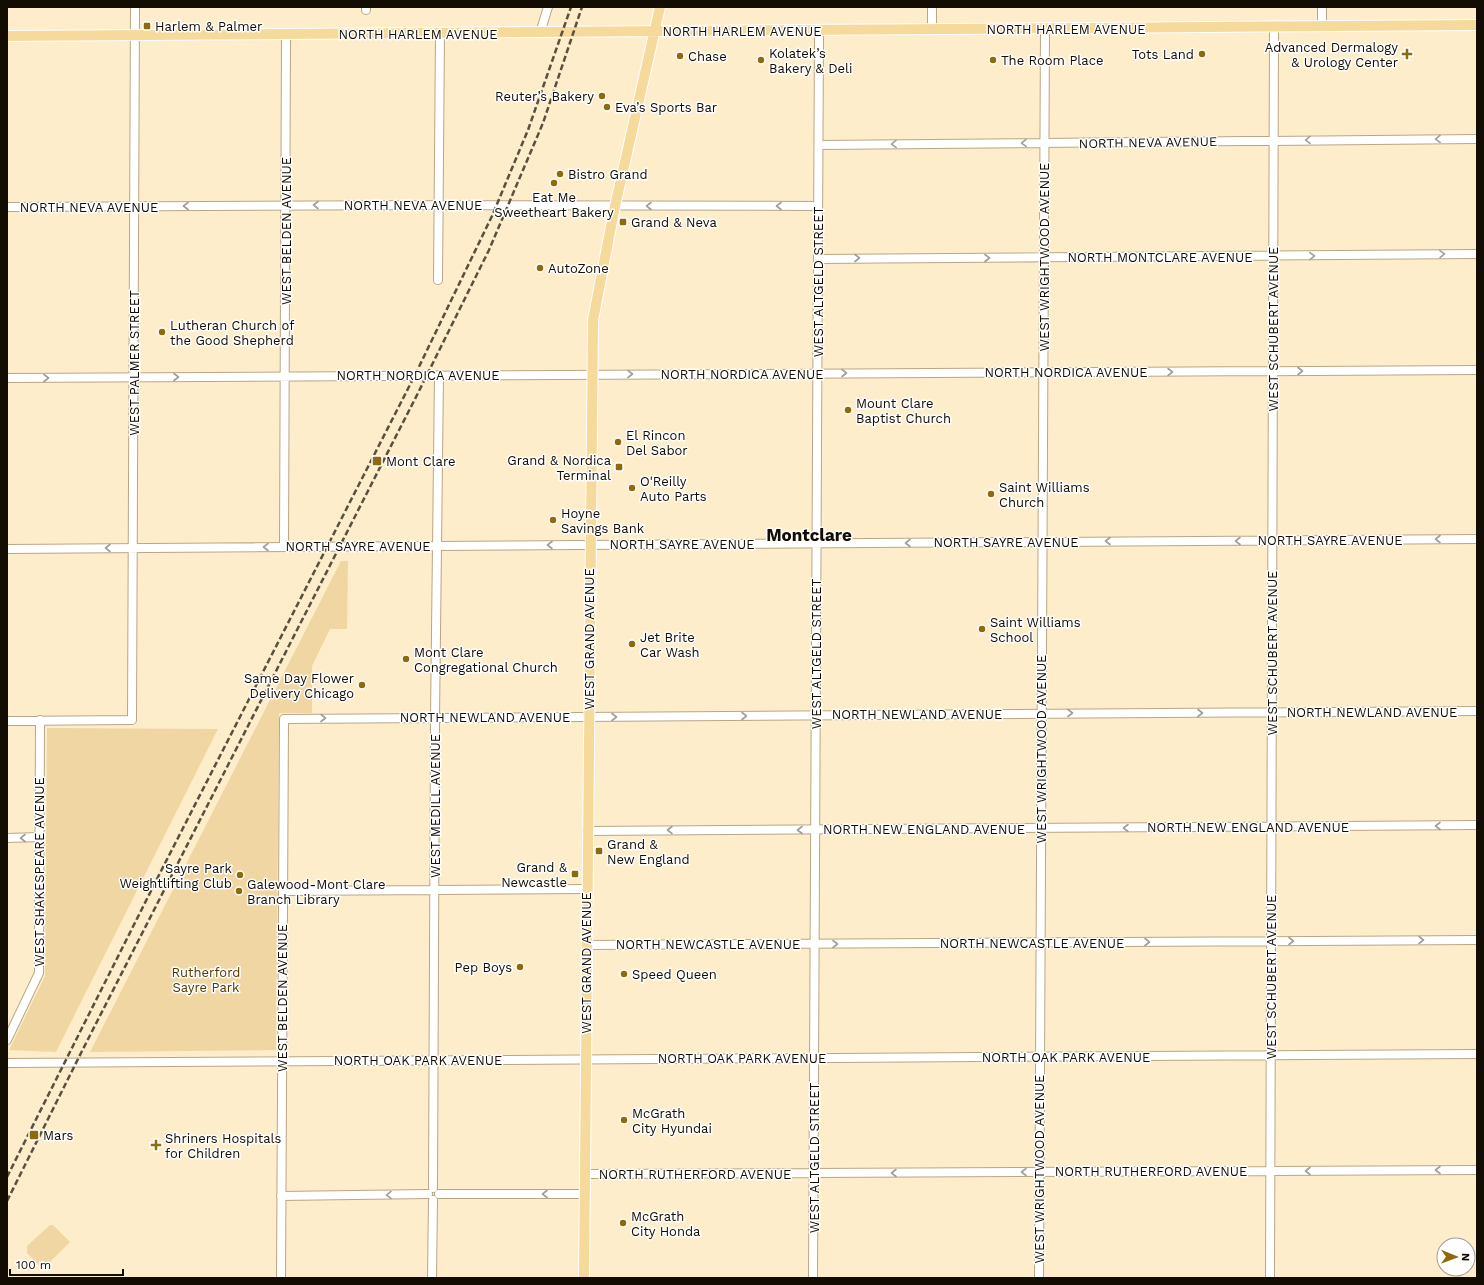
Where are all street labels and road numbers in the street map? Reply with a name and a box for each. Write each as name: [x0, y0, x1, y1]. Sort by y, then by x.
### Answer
street label: NORTH HARLEM AVENUE: [987, 22, 1145, 37]
street label: NORTH HARLEM AVENUE: [663, 24, 821, 39]
street label: NORTH HARLEM AVENUE: [339, 27, 497, 42]
street label: NORTH NEVA AVENUE: [1079, 134, 1217, 151]
street label: WEST BELDEN AVENUE: [279, 157, 294, 305]
street label: WEST WRIGHTWOOD AVENUE: [1037, 163, 1052, 351]
street label: NORTH NEVA AVENUE: [344, 198, 482, 213]
street label: NORTH NEVA AVENUE: [20, 200, 158, 215]
street label: WEST ALTGELD STREET: [811, 207, 826, 357]
street label: WEST SCHUBERT AVENUE: [1266, 247, 1281, 411]
street label: NORTH MONTCLARE AVENUE: [1067, 250, 1253, 265]
street label: WEST PALMER STREET: [127, 290, 142, 436]
street label: NORTH NORDICA AVENUE: [984, 365, 1148, 380]
street label: NORTH NORDICA AVENUE: [660, 367, 824, 382]
street label: NORTH NORDICA AVENUE: [336, 368, 500, 383]
street label: NORTH SAYRE AVENUE: [1257, 533, 1403, 548]
street label: NORTH SAYRE AVENUE: [933, 535, 1079, 550]
street label: NORTH SAYRE AVENUE: [609, 537, 755, 552]
street label: NORTH SAYRE AVENUE: [285, 539, 431, 554]
street label: WEST GRAND AVENUE: [582, 568, 597, 710]
street label: WEST SCHUBERT AVENUE: [1265, 571, 1280, 735]
street label: WEST ALTGELD STREET: [809, 579, 824, 729]
street label: WEST WRIGHTWOOD AVENUE: [1034, 655, 1049, 843]
street label: NORTH NEWLAND AVENUE: [1287, 705, 1457, 720]
street label: NORTH NEWLAND AVENUE: [832, 707, 1002, 722]
street label: NORTH NEWLAND AVENUE: [400, 710, 570, 725]
street label: WEST MEDILL AVENUE: [428, 734, 443, 878]
street label: WEST SHAKESPEARE AVENUE: [32, 777, 47, 967]
street label: NORTH NEW ENGLAND AVENUE: [1147, 820, 1349, 835]
street label: NORTH NEW ENGLAND AVENUE: [823, 822, 1025, 837]
street label: WEST GRAND AVENUE: [579, 892, 594, 1034]
street label: WEST SCHUBERT AVENUE: [1264, 895, 1279, 1059]
street label: WEST BELDEN AVENUE: [275, 924, 290, 1072]
street label: NORTH NEWCASTLE AVENUE: [940, 936, 1124, 951]
street label: NORTH NEWCASTLE AVENUE: [616, 937, 800, 952]
street label: NORTH OAK PARK AVENUE: [982, 1050, 1150, 1065]
street label: NORTH OAK PARK AVENUE: [658, 1051, 826, 1066]
street label: NORTH OAK PARK AVENUE: [334, 1053, 502, 1068]
street label: WEST WRIGHTWOOD AVENUE: [1032, 1075, 1047, 1263]
street label: WEST ALTGELD STREET: [807, 1083, 822, 1233]
street label: NORTH RUTHERFORD AVENUE: [1055, 1164, 1247, 1179]
street label: NORTH RUTHERFORD AVENUE: [599, 1167, 791, 1182]

